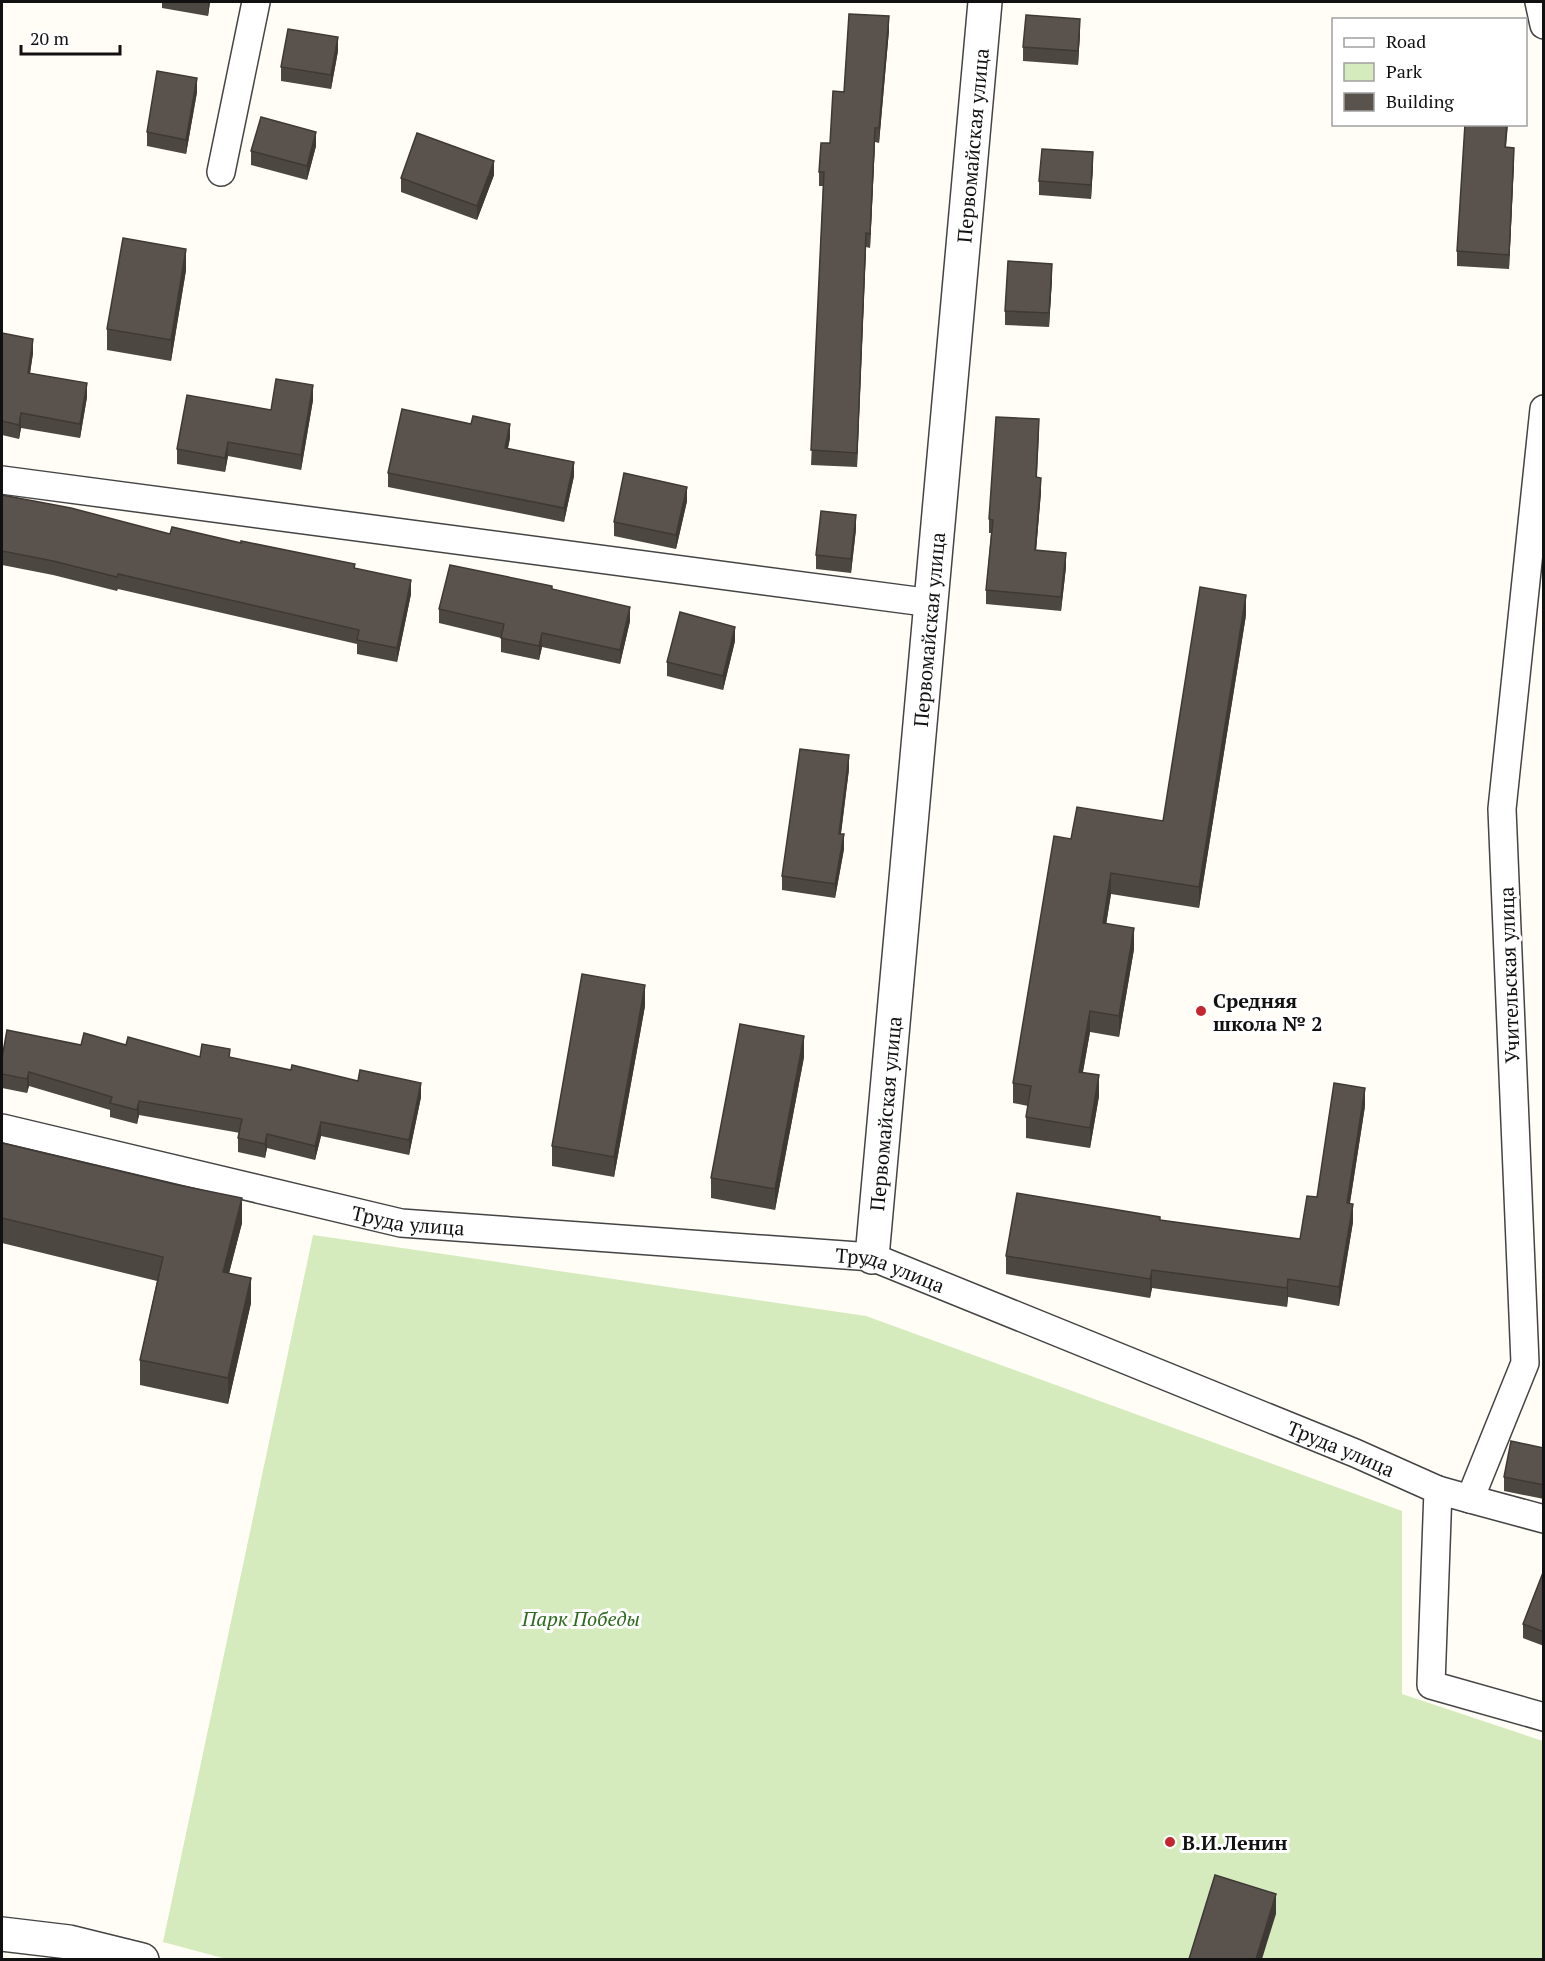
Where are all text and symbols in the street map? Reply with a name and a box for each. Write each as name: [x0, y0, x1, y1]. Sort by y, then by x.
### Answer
scale bar: [21, 18, 120, 56]
legend: [1332, 18, 1527, 126]
text: 20 m: [30, 26, 70, 50]
text: Road: [1386, 29, 1426, 53]
street label: Первомайская улица: [950, 47, 994, 244]
text: Park: [1386, 59, 1423, 83]
text: Building: [1386, 89, 1454, 113]
street label: Первомайская улица: [906, 531, 951, 728]
street label: Учительская улица: [1492, 886, 1526, 1064]
place label: Средняя школа № 2: [1213, 987, 1323, 1037]
marker: Средняя школа № 2: [1194, 1004, 1208, 1018]
street label: Первомайская улица: [863, 1015, 907, 1212]
street label: Труда улица: [349, 1198, 466, 1241]
street label: Труда улица: [835, 1241, 949, 1299]
street label: Труда улица: [1283, 1414, 1399, 1483]
park label: Парк Победы: [521, 1605, 640, 1632]
place label: В.И.Ленин: [1182, 1829, 1288, 1856]
marker: В.И.Ленин: [1163, 1835, 1177, 1849]

